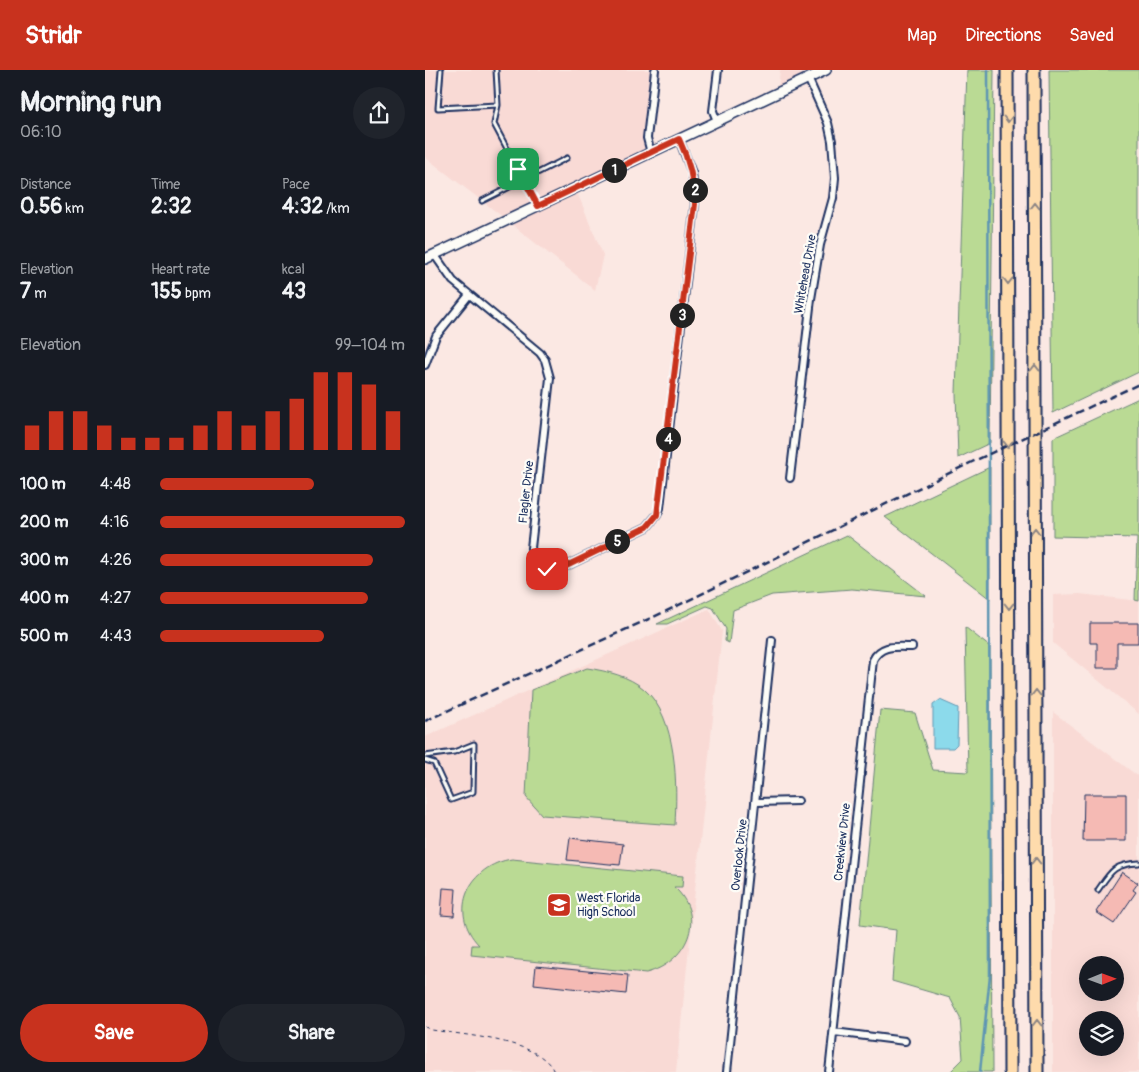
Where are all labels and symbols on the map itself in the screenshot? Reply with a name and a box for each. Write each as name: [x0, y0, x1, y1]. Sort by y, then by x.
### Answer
one-way arrow: [1003, 115, 1013, 123]
pin: [497, 148, 539, 190]
pin: 1: [601, 158, 627, 182]
pin: 2: [683, 178, 707, 202]
one-way arrow: [1030, 201, 1040, 209]
street label: Whitehead Drive: [791, 233, 820, 315]
one-way arrow: [1003, 278, 1013, 285]
pin: 3: [669, 302, 695, 328]
one-way arrow: [1030, 364, 1040, 372]
pin: 4: [655, 426, 681, 452]
one-way arrow: [1003, 440, 1013, 448]
street label: Flagler Drive: [516, 460, 537, 524]
one-way arrow: [1030, 526, 1040, 534]
pin: 5: [605, 528, 629, 554]
pin: [526, 548, 568, 590]
one-way arrow: [1004, 602, 1014, 610]
one-way arrow: [1031, 689, 1041, 696]
street label: Creekview Drive: [831, 802, 854, 882]
street label: Overlook Drive: [728, 818, 751, 892]
one-way arrow: [1031, 857, 1041, 864]
place label: West Florida High School: [577, 891, 641, 920]
school or university icon: West Florida High School: [546, 892, 572, 918]
north arrow: [1079, 956, 1124, 1001]
one-way arrow: [1031, 1019, 1042, 1027]

